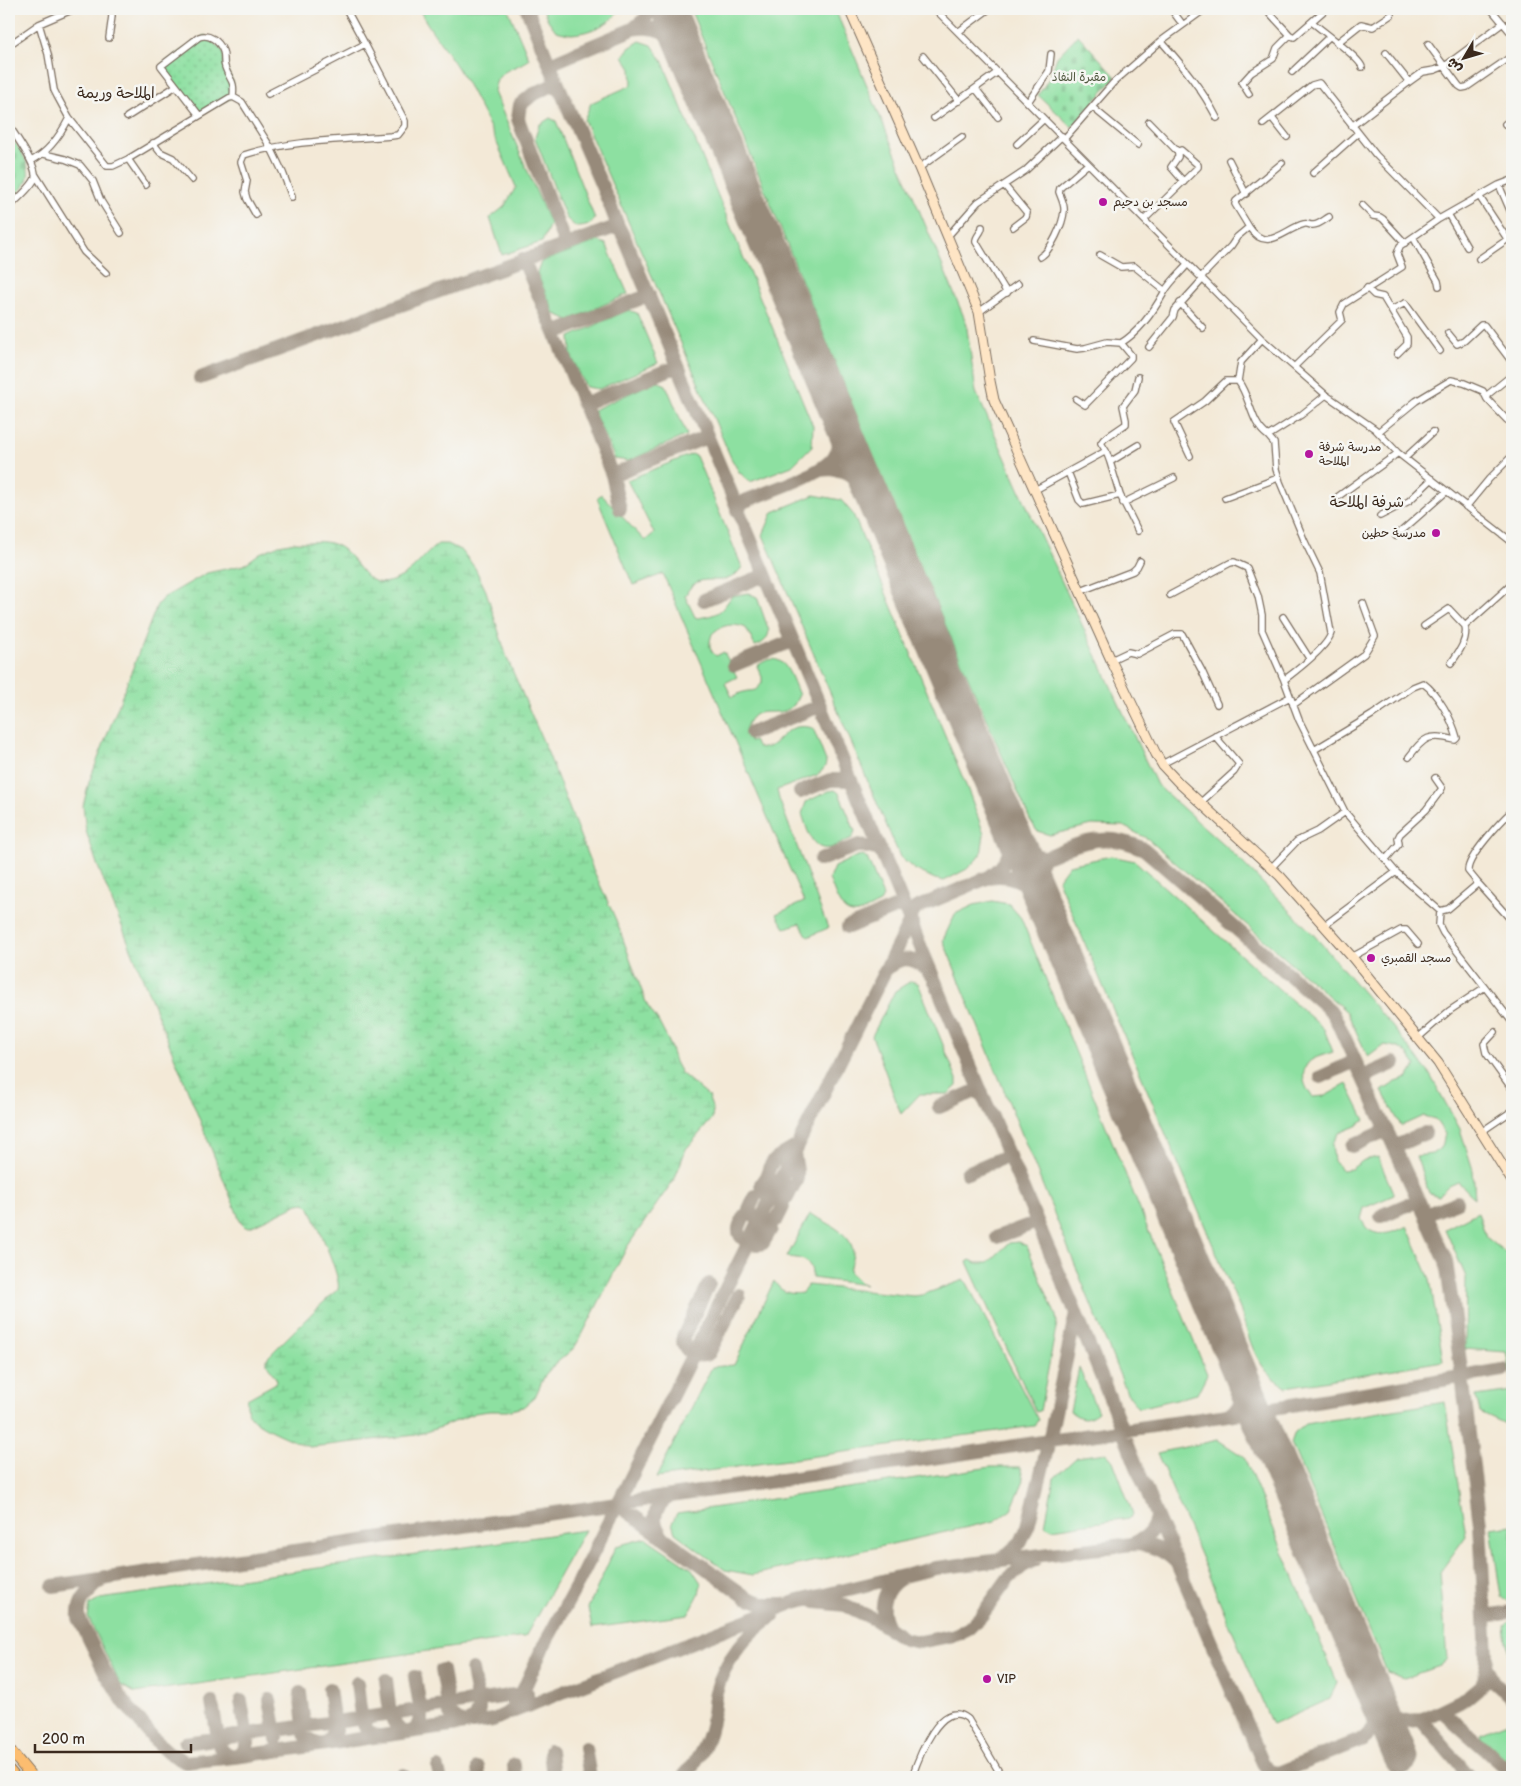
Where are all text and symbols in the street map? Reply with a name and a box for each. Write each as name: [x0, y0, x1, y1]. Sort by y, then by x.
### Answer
north arrow: [1438, 32, 1488, 82]
text: ش: [1443, 54, 1466, 77]
park label: مقبرة النفاذ: [1052, 70, 1106, 85]
district label: الملاحة وريمة: [77, 84, 155, 103]
place label: مسجد بن دحيم: [1113, 195, 1188, 211]
marker: مسجد بن دحيم: [1097, 196, 1109, 208]
place label: مدرسة شرفة الملاحة: [1319, 440, 1381, 469]
marker: مدرسة شرفة الملاحة: [1303, 448, 1315, 460]
district label: شرفة الملاحة: [1330, 493, 1404, 512]
place label: مدرسة حطين: [1362, 526, 1426, 541]
marker: مدرسة حطين: [1430, 527, 1442, 539]
place label: مسجد القمبري: [1381, 951, 1451, 967]
marker: مسجد القمبري: [1365, 952, 1377, 964]
place label: VIP: [997, 1672, 1016, 1687]
marker: VIP: [981, 1673, 993, 1685]
scale bar: [35, 1721, 191, 1753]
text: 200 m: [42, 1730, 85, 1749]

